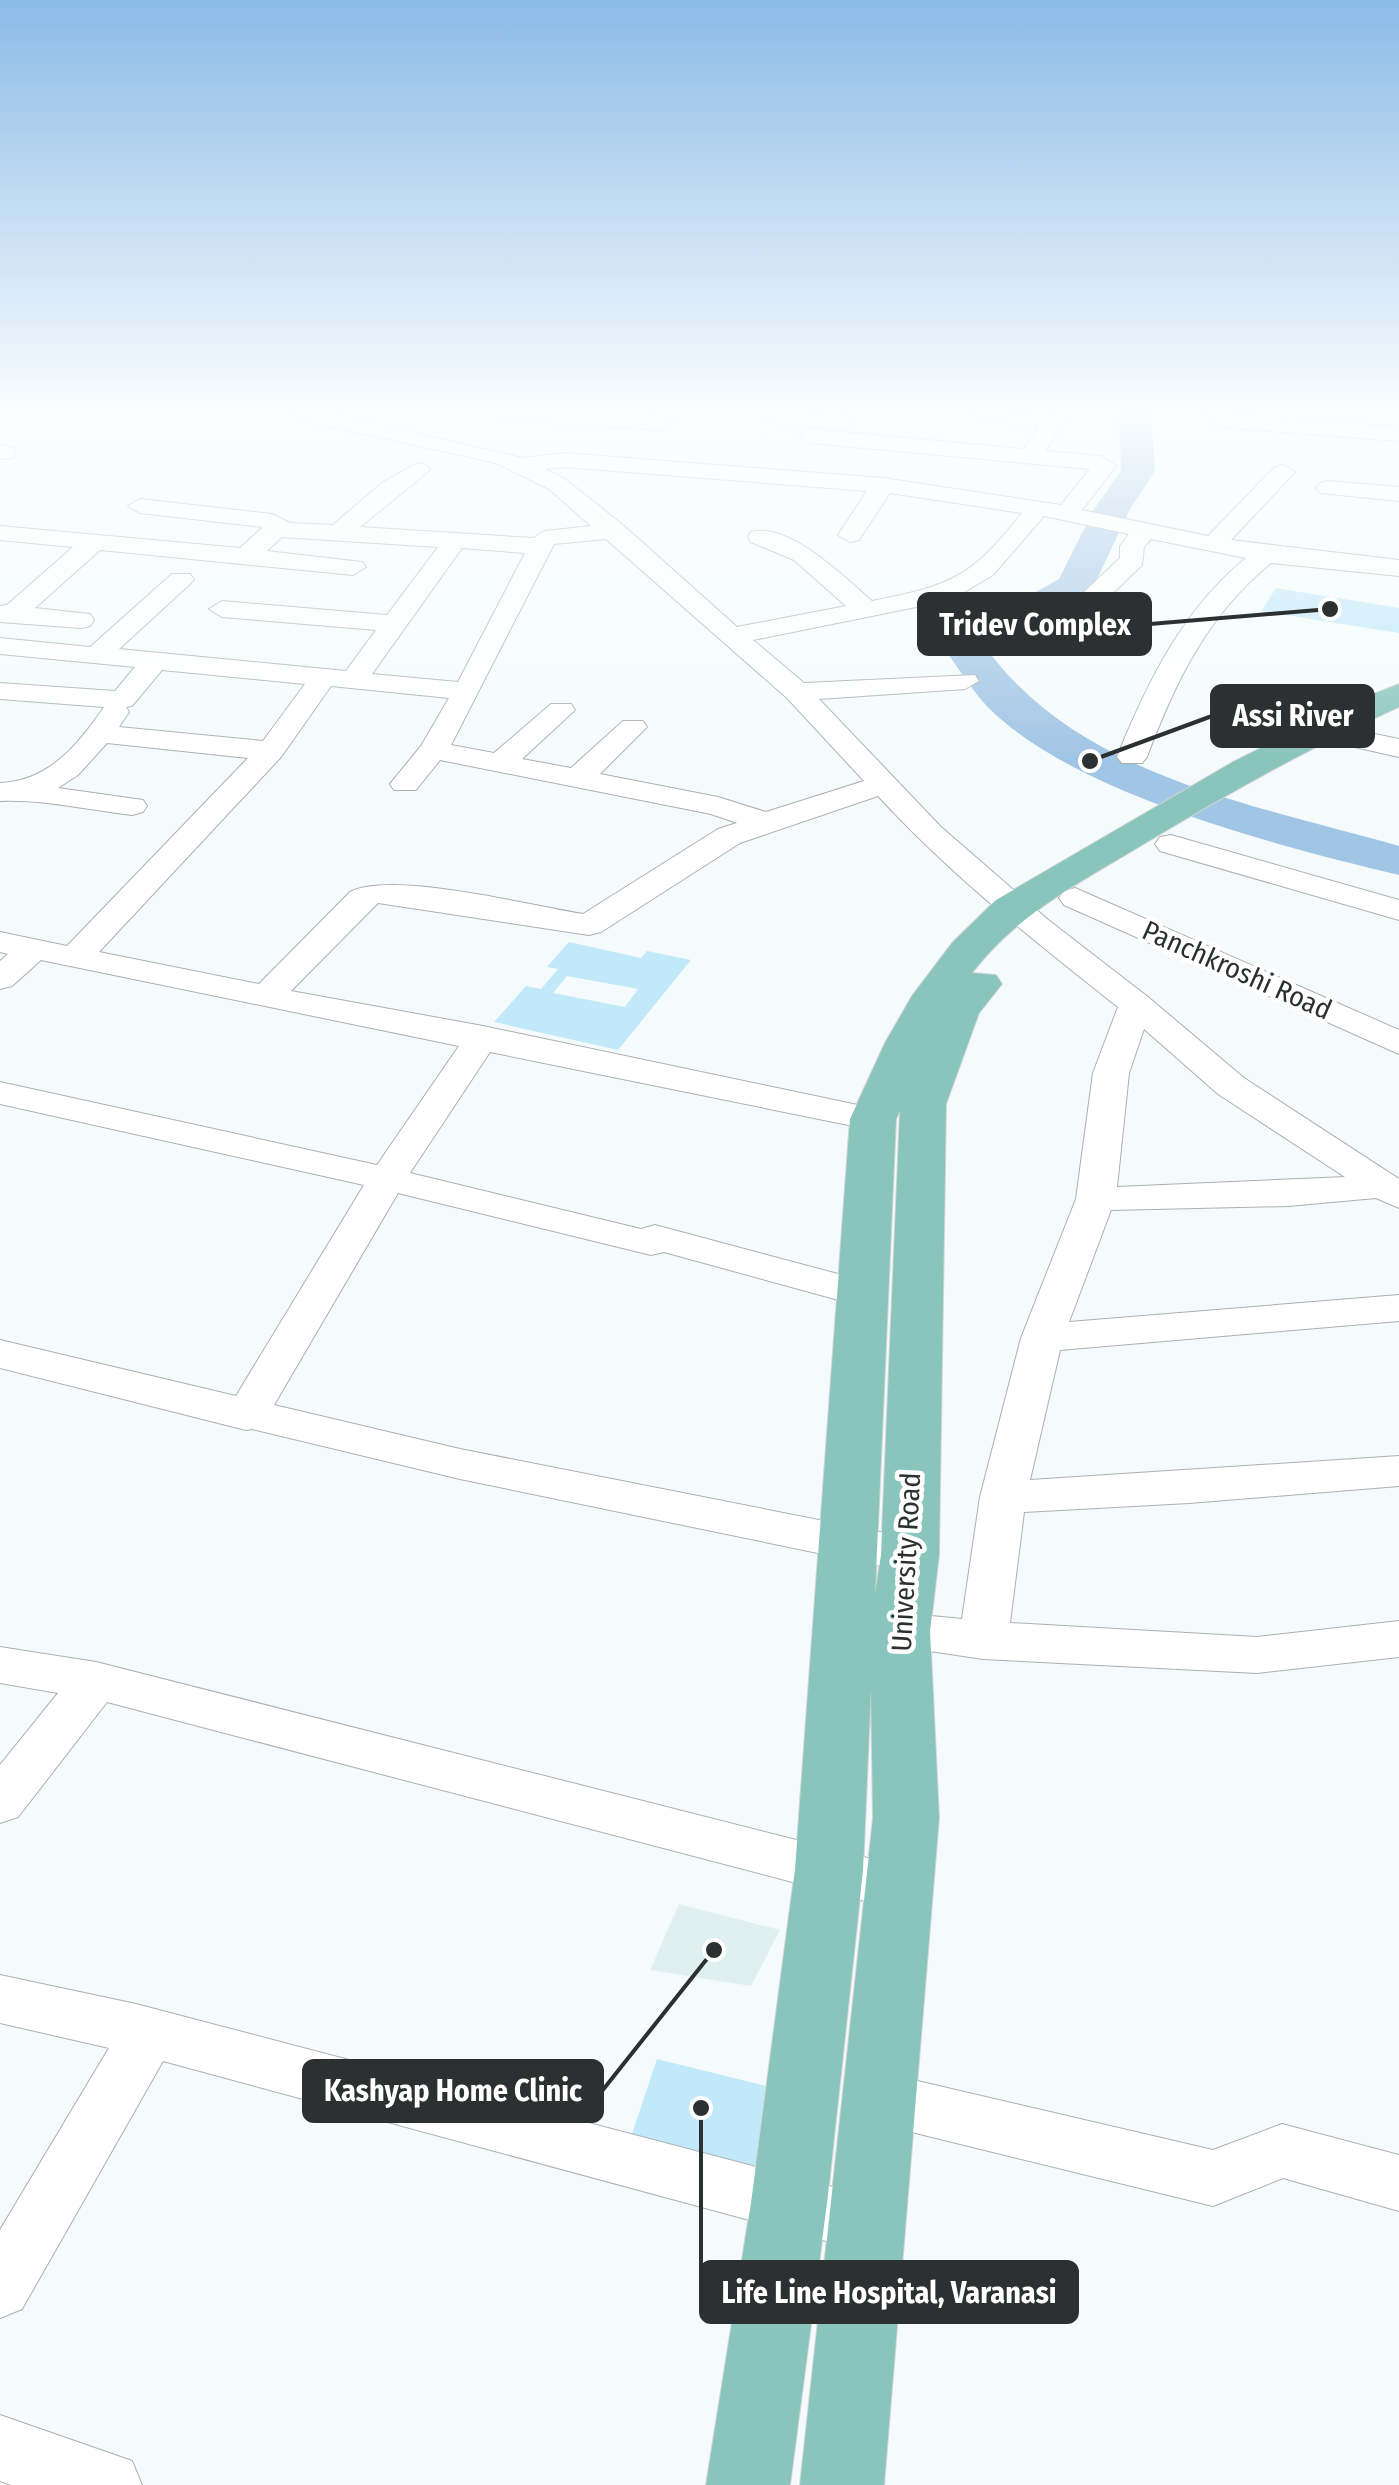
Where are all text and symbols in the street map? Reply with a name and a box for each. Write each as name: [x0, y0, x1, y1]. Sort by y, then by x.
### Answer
callout: Tridev Complex: [919, 594, 1150, 654]
text: Tridev Complex: [939, 607, 1132, 643]
callout: Assi River: [1212, 686, 1373, 746]
text: Assi River: [1231, 698, 1355, 734]
street label: Panchkroshi Road: [1137, 914, 1337, 1026]
street label: University Road: [885, 1472, 927, 1652]
callout: Kashyap Home Clinic: [304, 2061, 602, 2121]
text: Kashyap Home Clinic: [324, 2073, 583, 2109]
callout: Life Line Hospital, Varanasi: [701, 2262, 1077, 2322]
text: Life Line Hospital, Varanasi: [721, 2275, 1057, 2311]

